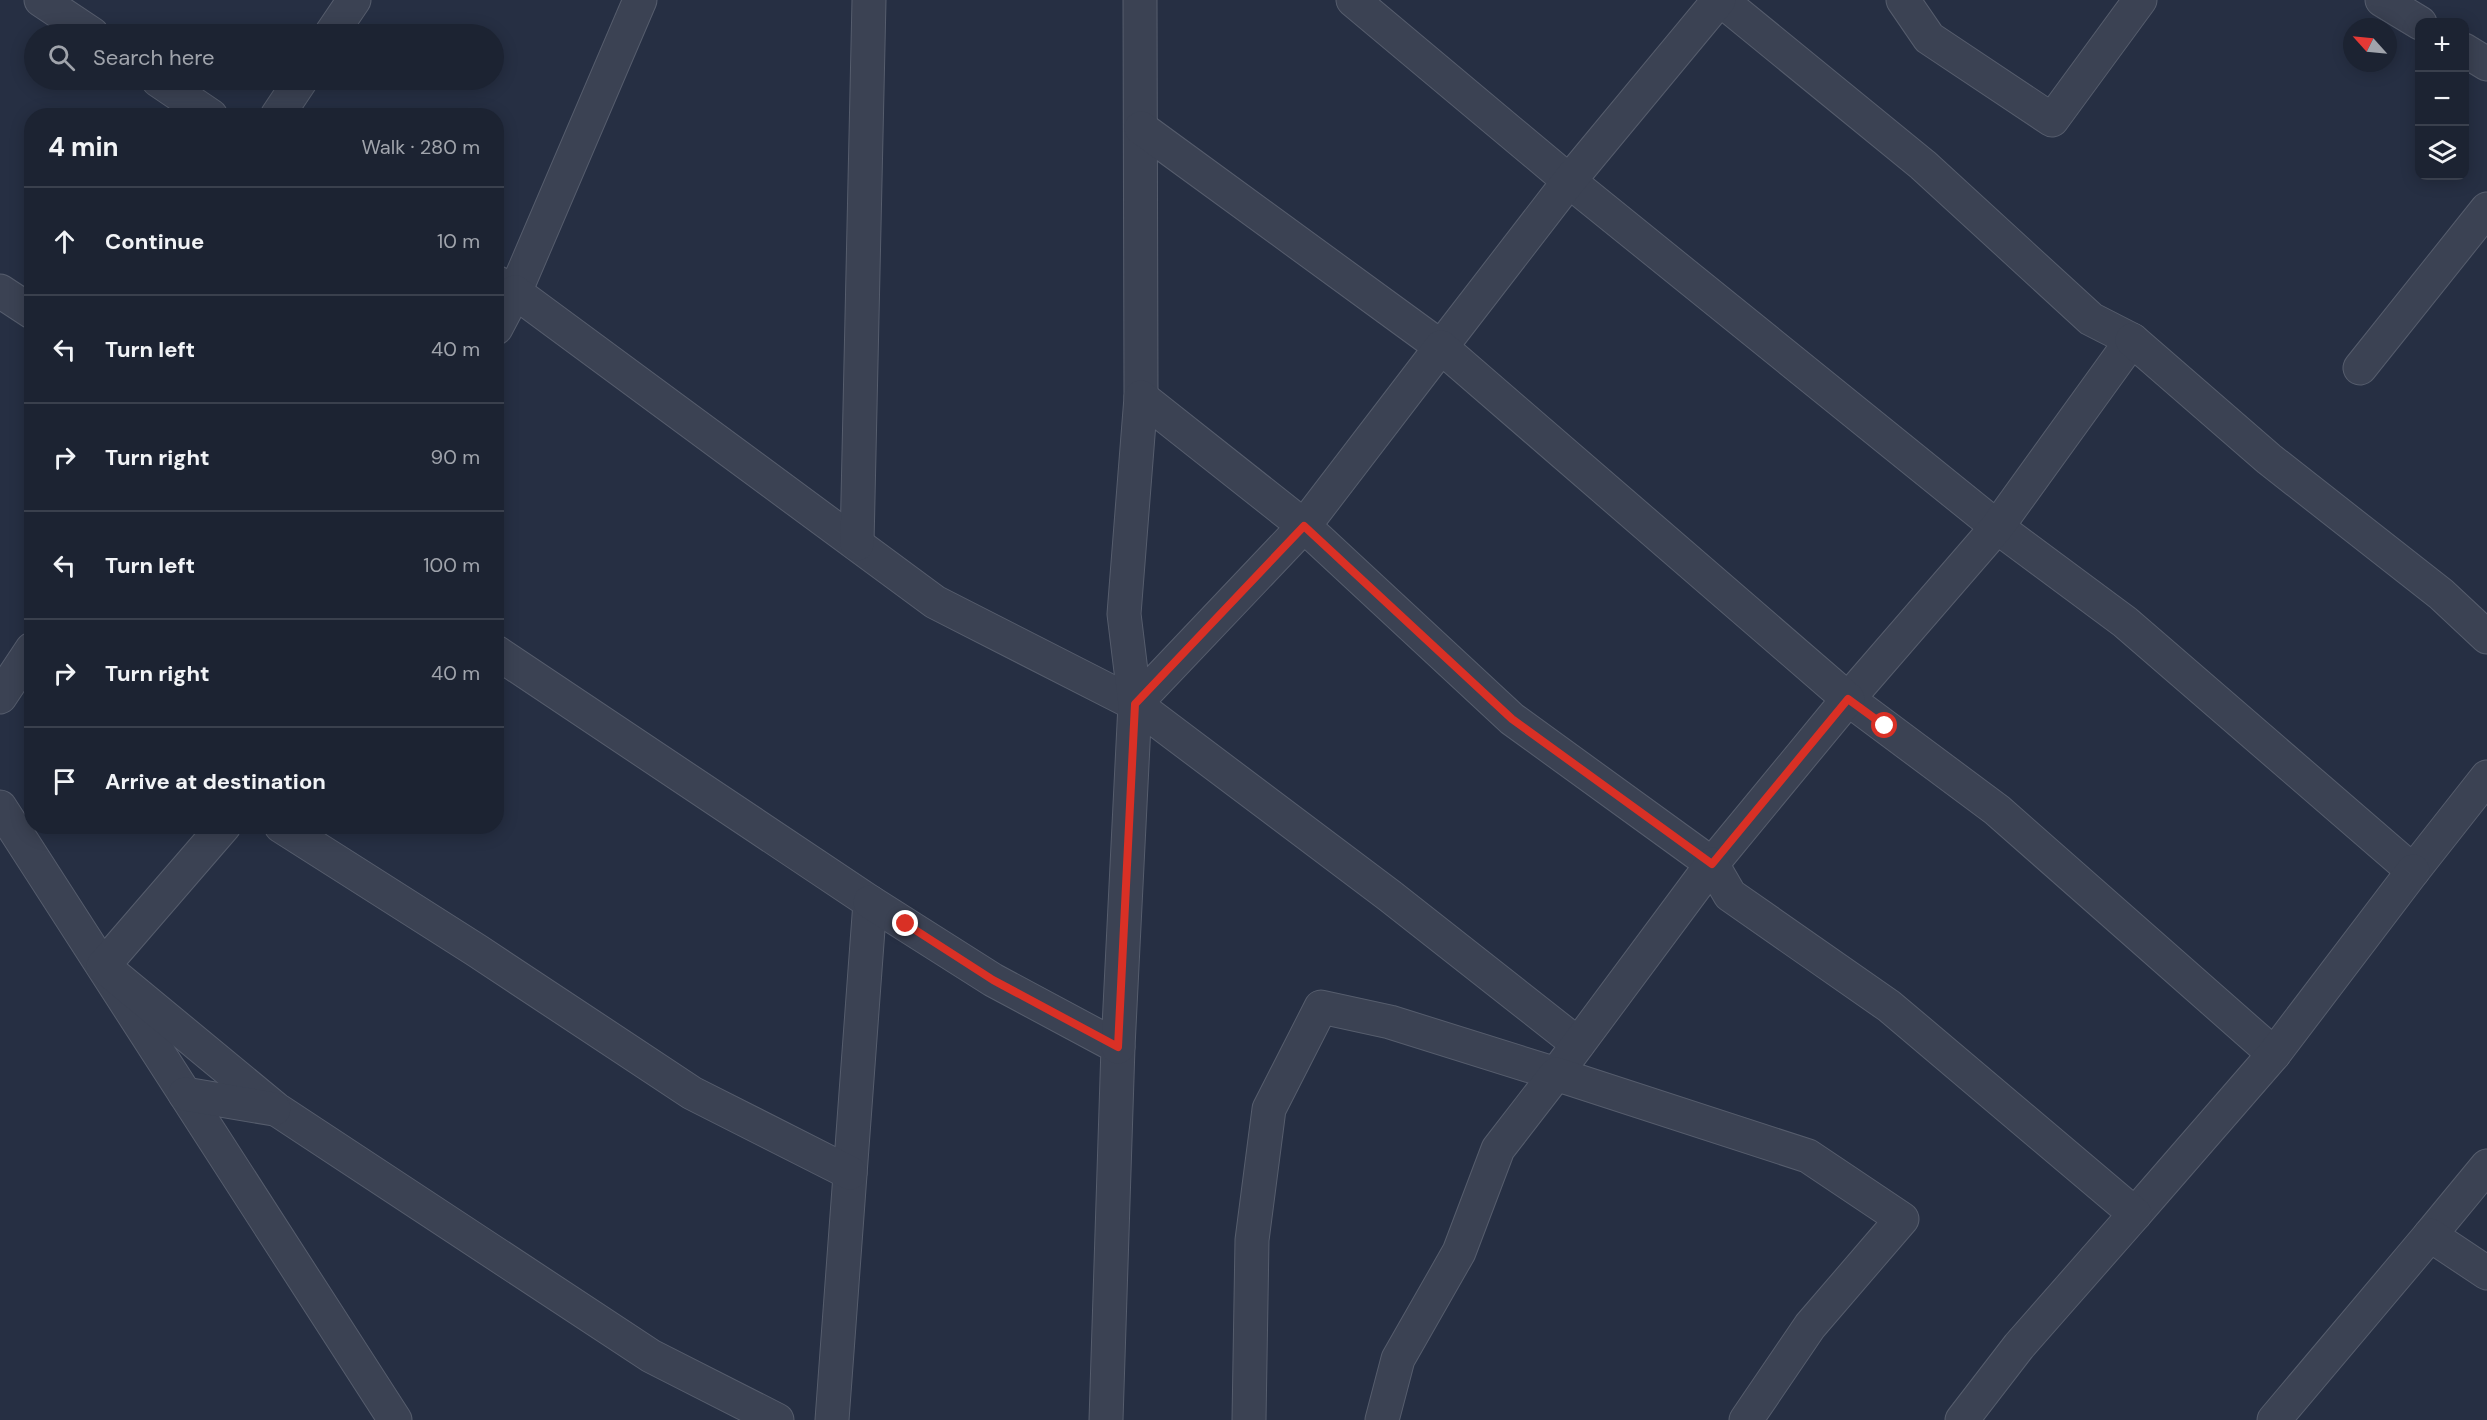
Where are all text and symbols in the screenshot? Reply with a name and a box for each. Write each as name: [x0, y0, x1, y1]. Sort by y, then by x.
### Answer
north arrow: [2343, 18, 2397, 72]
map controls: [2415, 18, 2469, 180]
button: +: [2415, 18, 2469, 72]
search box: [24, 24, 504, 90]
icon: search: [45, 41, 78, 74]
text: Search here: [93, 43, 214, 72]
button: −: [2415, 72, 2469, 126]
button: layers: [2415, 126, 2469, 180]
text: 4 min: [48, 130, 119, 164]
text: Walk · 280 m: [361, 134, 480, 160]
icon: ahead: [48, 225, 81, 258]
text: Continue: [105, 227, 204, 256]
text: 10 m: [437, 228, 480, 254]
icon: left: [48, 333, 81, 366]
text: Turn left: [105, 335, 195, 364]
text: 40 m: [431, 336, 480, 362]
icon: right: [48, 441, 81, 474]
text: Turn right: [105, 443, 210, 472]
text: 90 m: [431, 444, 480, 470]
icon: left: [48, 549, 81, 582]
text: Turn left: [105, 551, 195, 580]
text: 100 m: [423, 552, 480, 578]
icon: right: [48, 657, 81, 690]
text: Turn right: [105, 659, 210, 688]
text: 40 m: [431, 660, 480, 686]
route start: [1871, 712, 1897, 738]
icon: arrive: [48, 765, 81, 798]
text: Arrive at destination: [105, 767, 326, 796]
route end: [892, 910, 918, 936]

